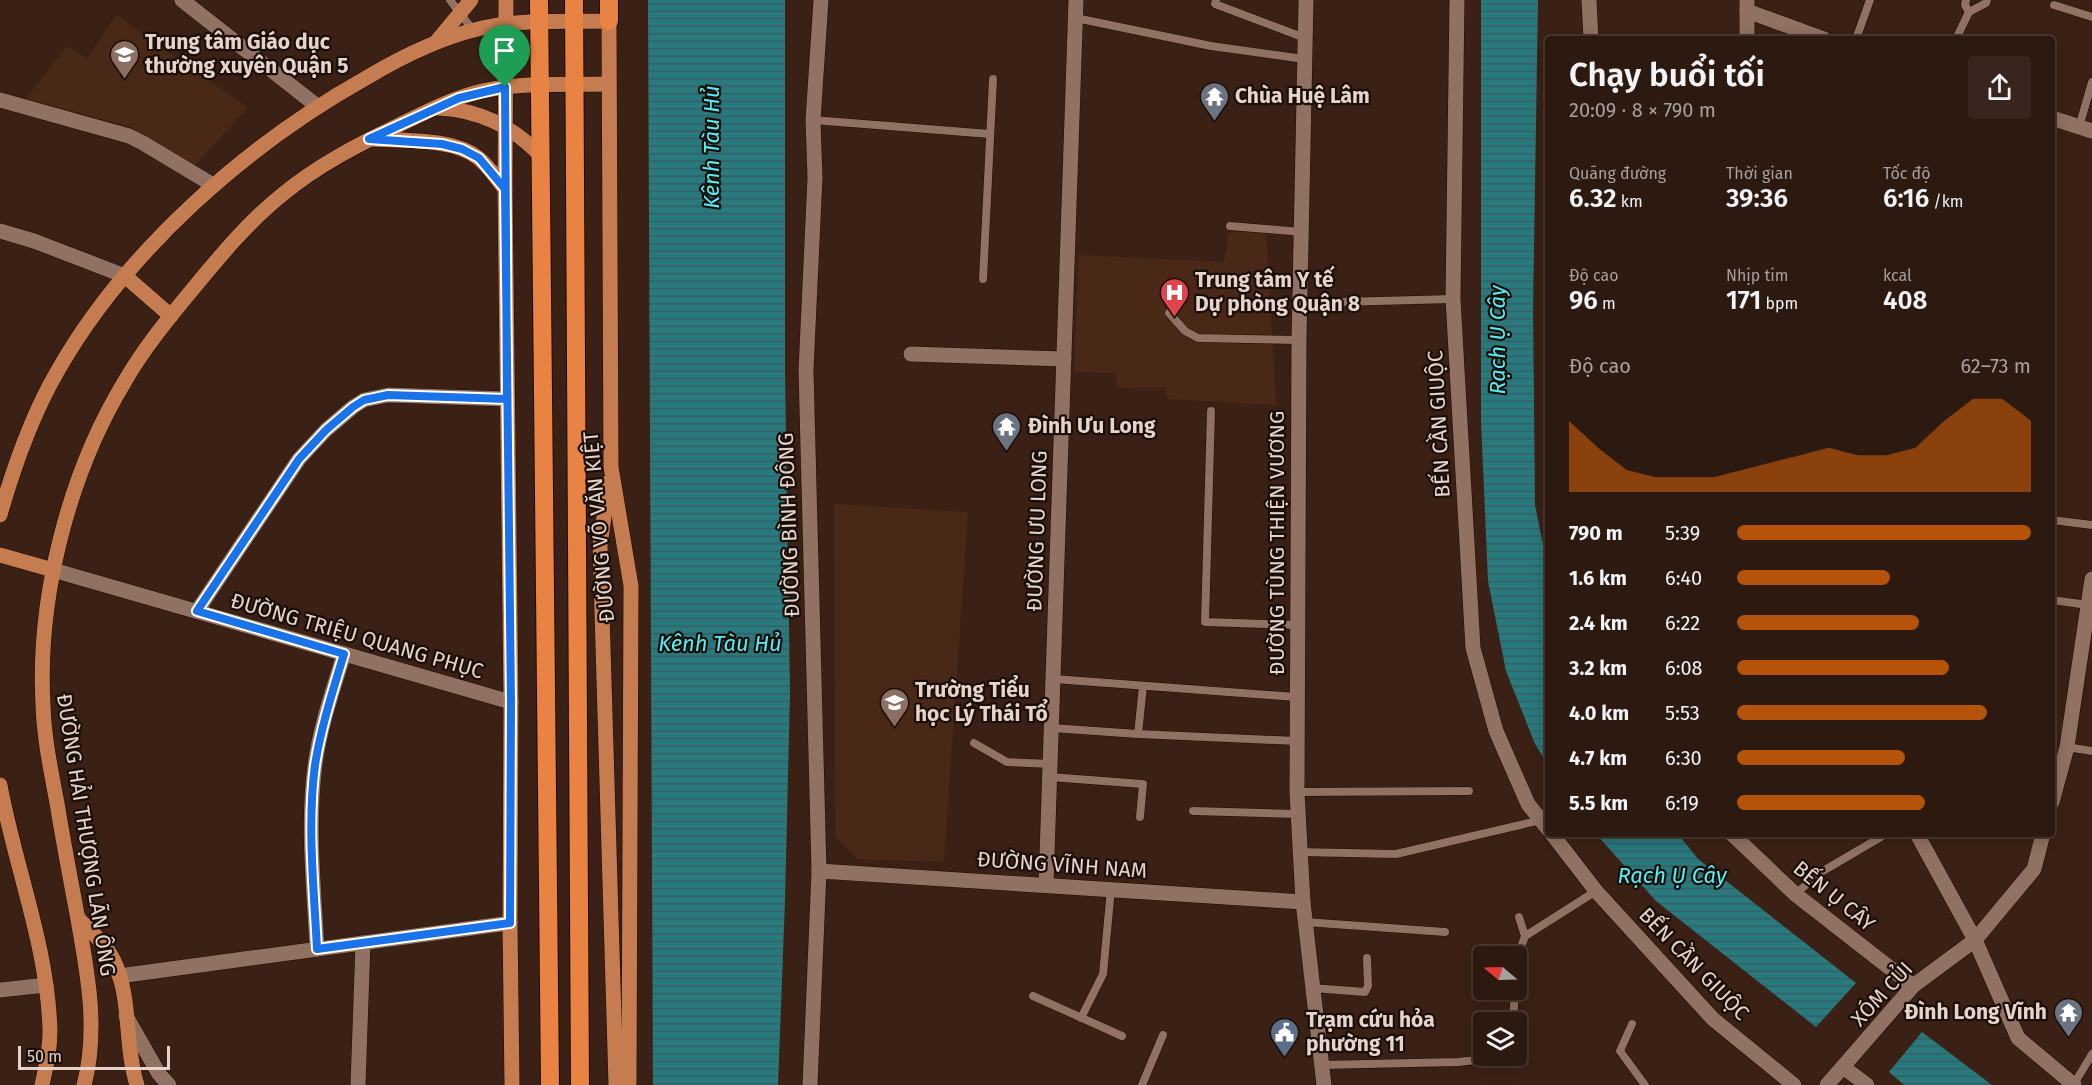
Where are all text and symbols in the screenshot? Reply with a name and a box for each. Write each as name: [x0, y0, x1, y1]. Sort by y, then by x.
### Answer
pin: [479, 25, 530, 87]
place label: Trung tâm Giáo dục thường xuyên Quận 5: [145, 29, 348, 79]
icon: arrive: [488, 34, 521, 67]
school or university icon: Trung tâm Giáo dục thường xuyên Quận 5: [108, 38, 140, 80]
text: Chạy buổi tối: [1569, 55, 1765, 95]
button: share: [1968, 56, 2031, 119]
temple icon: Chùa Huệ Lâm: [1198, 80, 1230, 122]
place label: Chùa Huệ Lâm: [1235, 83, 1370, 109]
water label: Kênh Tàu Hủ: [698, 85, 725, 209]
text: 20:09 · 8 × 790 m: [1569, 98, 1716, 122]
text: Quãng đường: [1569, 164, 1666, 183]
text: Thời gian: [1726, 164, 1793, 183]
text: Tốc độ: [1883, 164, 1931, 183]
text: 6.32: [1569, 183, 1617, 214]
text: 39:36: [1726, 183, 1788, 214]
text: 6:16: [1883, 183, 1929, 214]
text: km: [1617, 192, 1643, 211]
text: /km: [1929, 192, 1964, 211]
place label: Trung tâm Y tế Dự phòng Quận 8: [1195, 265, 1360, 317]
text: Độ cao: [1569, 266, 1619, 285]
text: Nhịp tim: [1726, 266, 1789, 285]
text: kcal: [1883, 266, 1912, 285]
hospital icon: Trung tâm Y tế Dự phòng Quận 8: [1158, 276, 1190, 318]
water label: Rạch Ụ Cây: [1484, 284, 1511, 395]
text: 96: [1569, 285, 1598, 316]
text: 171: [1726, 285, 1761, 316]
text: 408: [1883, 285, 1927, 316]
text: m: [1598, 294, 1616, 313]
text: bpm: [1761, 294, 1798, 313]
street label: BẾN CẦN GIUỘC: [1420, 350, 1456, 498]
text: Độ cao: [1569, 354, 1631, 378]
text: 62–73 m: [1960, 354, 2031, 378]
temple icon: Đình Ưu Long: [991, 410, 1023, 452]
street label: ĐƯỜNG TÙNG THIỆN VƯƠNG: [1264, 411, 1290, 675]
place label: Đình Ưu Long: [1028, 413, 1156, 439]
street label: ĐƯỜNG VÕ VĂN KIỆT: [578, 430, 620, 623]
street label: ĐƯỜNG BÌNH ĐÔNG: [773, 432, 805, 618]
street label: ĐƯỜNG ƯU LONG: [1021, 450, 1053, 612]
text: 790 m: [1569, 521, 1623, 545]
text: 5:39: [1665, 521, 1700, 545]
text: 1.6 km: [1569, 566, 1627, 590]
text: 6:40: [1665, 566, 1702, 590]
street label: ĐƯỜNG TRIỆU QUANG PHỤC: [228, 587, 487, 685]
text: 2.4 km: [1569, 611, 1628, 635]
text: 6:22: [1665, 611, 1700, 635]
water label: Kênh Tàu Hủ: [658, 630, 782, 657]
text: 3.2 km: [1569, 656, 1627, 680]
text: 6:08: [1665, 656, 1703, 680]
place label: Trường Tiểu học Lý Thái Tổ: [915, 675, 1048, 727]
school or university icon: Trường Tiểu học Lý Thái Tổ: [878, 686, 910, 728]
street label: ĐƯỜNG HẢI THƯỢNG LÃN ÔNG: [51, 692, 122, 978]
text: 4.0 km: [1569, 701, 1629, 725]
text: 5:53: [1665, 701, 1700, 725]
text: 4.7 km: [1569, 746, 1627, 770]
text: 6:30: [1665, 746, 1702, 770]
text: 5.5 km: [1569, 791, 1628, 815]
text: 6:19: [1665, 791, 1699, 815]
street label: ĐƯỜNG VĨNH NAM: [976, 846, 1148, 884]
street label: BẾN Ụ CÂY: [1788, 854, 1882, 937]
water label: Rạch Ụ Cây: [1617, 862, 1728, 889]
street label: BẾN CẦN GIUỘC: [1633, 901, 1756, 1026]
north arrow: [1473, 946, 1527, 1000]
map controls: [1473, 946, 1527, 1066]
street label: XÓM CỦI: [1845, 956, 1918, 1032]
temple icon: Đình Long Vĩnh: [2052, 996, 2084, 1038]
place label: Đình Long Vĩnh: [1904, 999, 2047, 1025]
place label: Trạm cứu hỏa phường 11: [1306, 1007, 1435, 1057]
button: layers: [1473, 1012, 1527, 1066]
public building icon: Trạm cứu hỏa phường 11: [1269, 1016, 1301, 1058]
scale bar: [18, 1043, 170, 1070]
text: 50 m: [27, 1047, 62, 1066]

